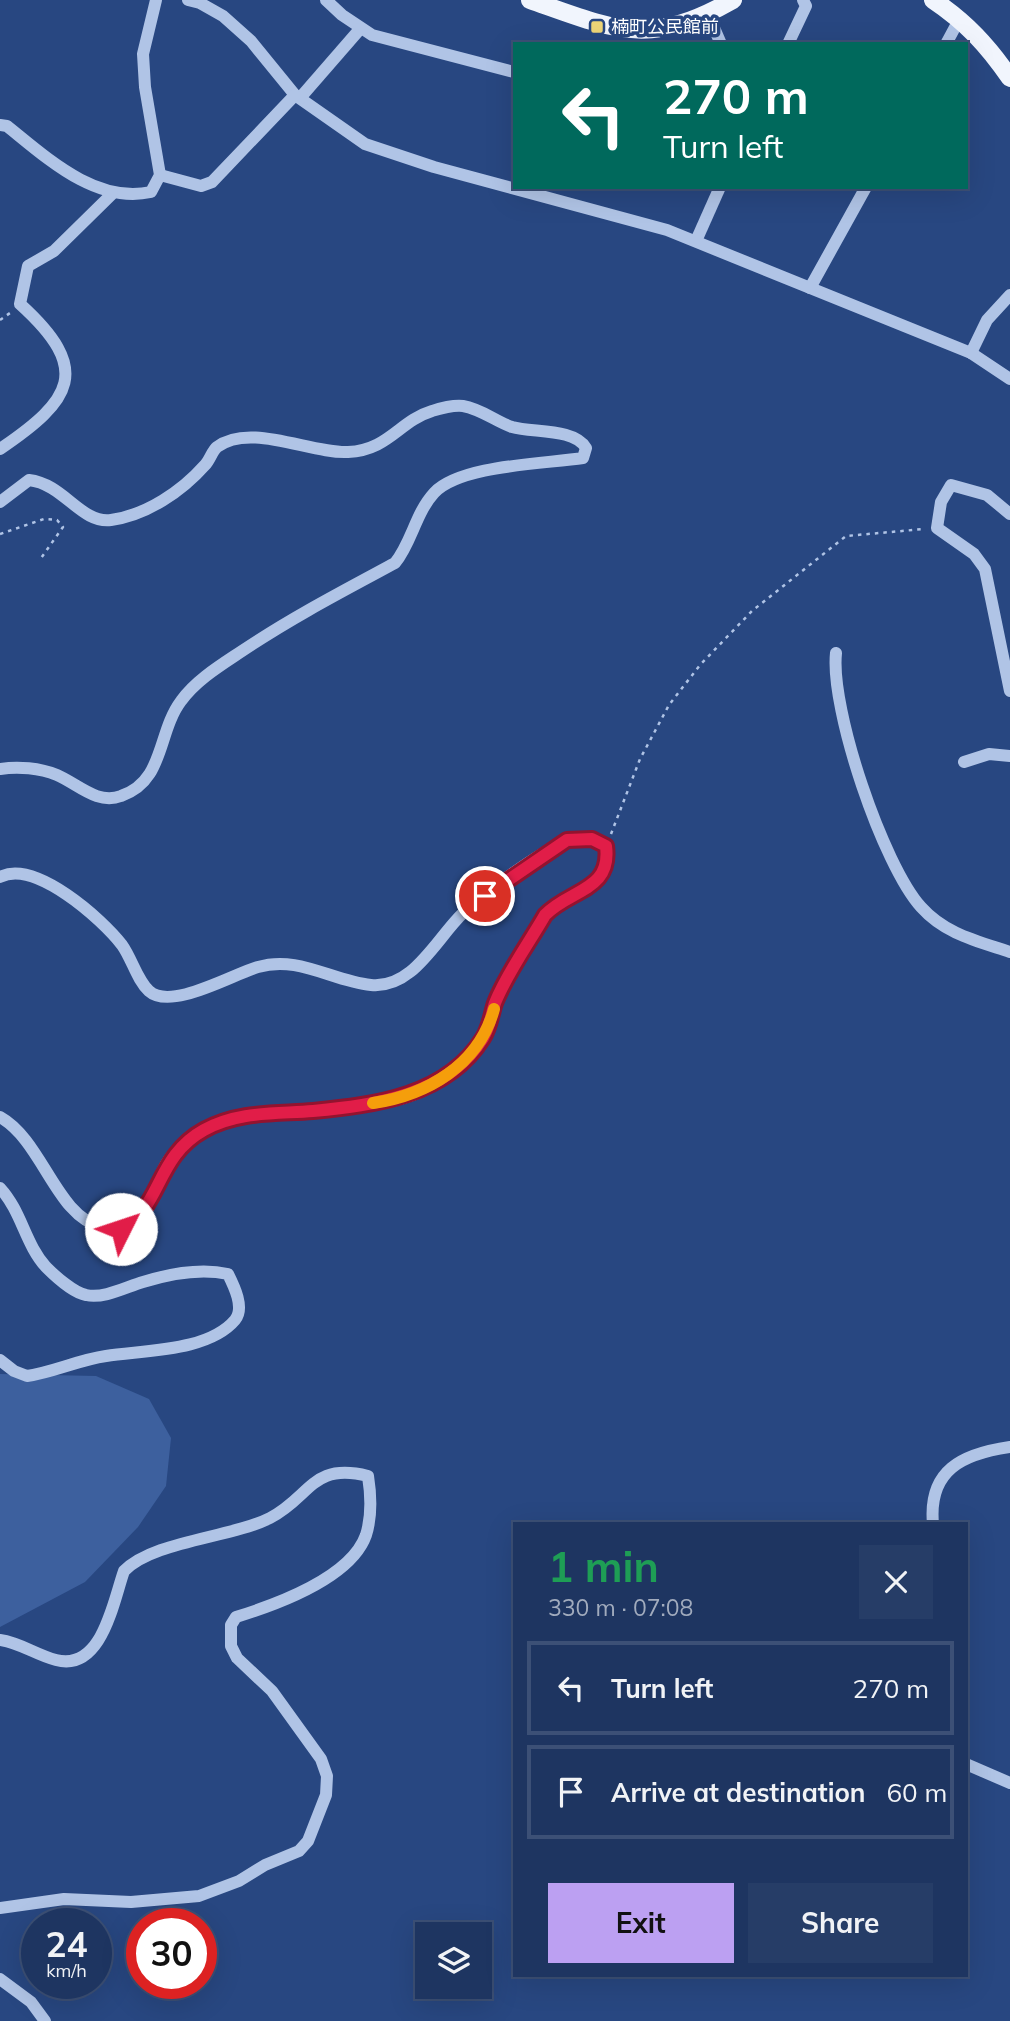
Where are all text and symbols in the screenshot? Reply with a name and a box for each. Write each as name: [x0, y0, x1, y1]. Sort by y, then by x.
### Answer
place label: 楠町公民館前: [611, 15, 719, 38]
marker: 楠町公民館前: [589, 19, 605, 35]
text: 270 m: [663, 65, 809, 126]
icon: left: [548, 70, 639, 161]
text: Turn left: [663, 126, 783, 166]
pin: [455, 866, 515, 926]
icon: arrive: [466, 877, 504, 915]
position arrow: [84, 1192, 158, 1266]
text: 1 min: [548, 1540, 659, 1593]
button: close: [859, 1545, 933, 1619]
text: 330 m · 07:08: [548, 1593, 693, 1622]
icon: left: [552, 1669, 590, 1707]
text: Turn left: [611, 1672, 713, 1705]
text: 270 m: [853, 1672, 929, 1705]
icon: arrive: [552, 1773, 590, 1811]
text: Arrive at destination: [611, 1776, 866, 1809]
text: 60 m: [887, 1776, 947, 1809]
button: Exit: [548, 1883, 734, 1963]
button: Share: [748, 1883, 933, 1963]
speed limit sign: 30: [126, 1908, 217, 1999]
text: 24: [45, 1922, 88, 1966]
map controls: [415, 1922, 492, 1999]
button: layers: [415, 1922, 492, 1999]
text: km/h: [46, 1959, 87, 1982]

